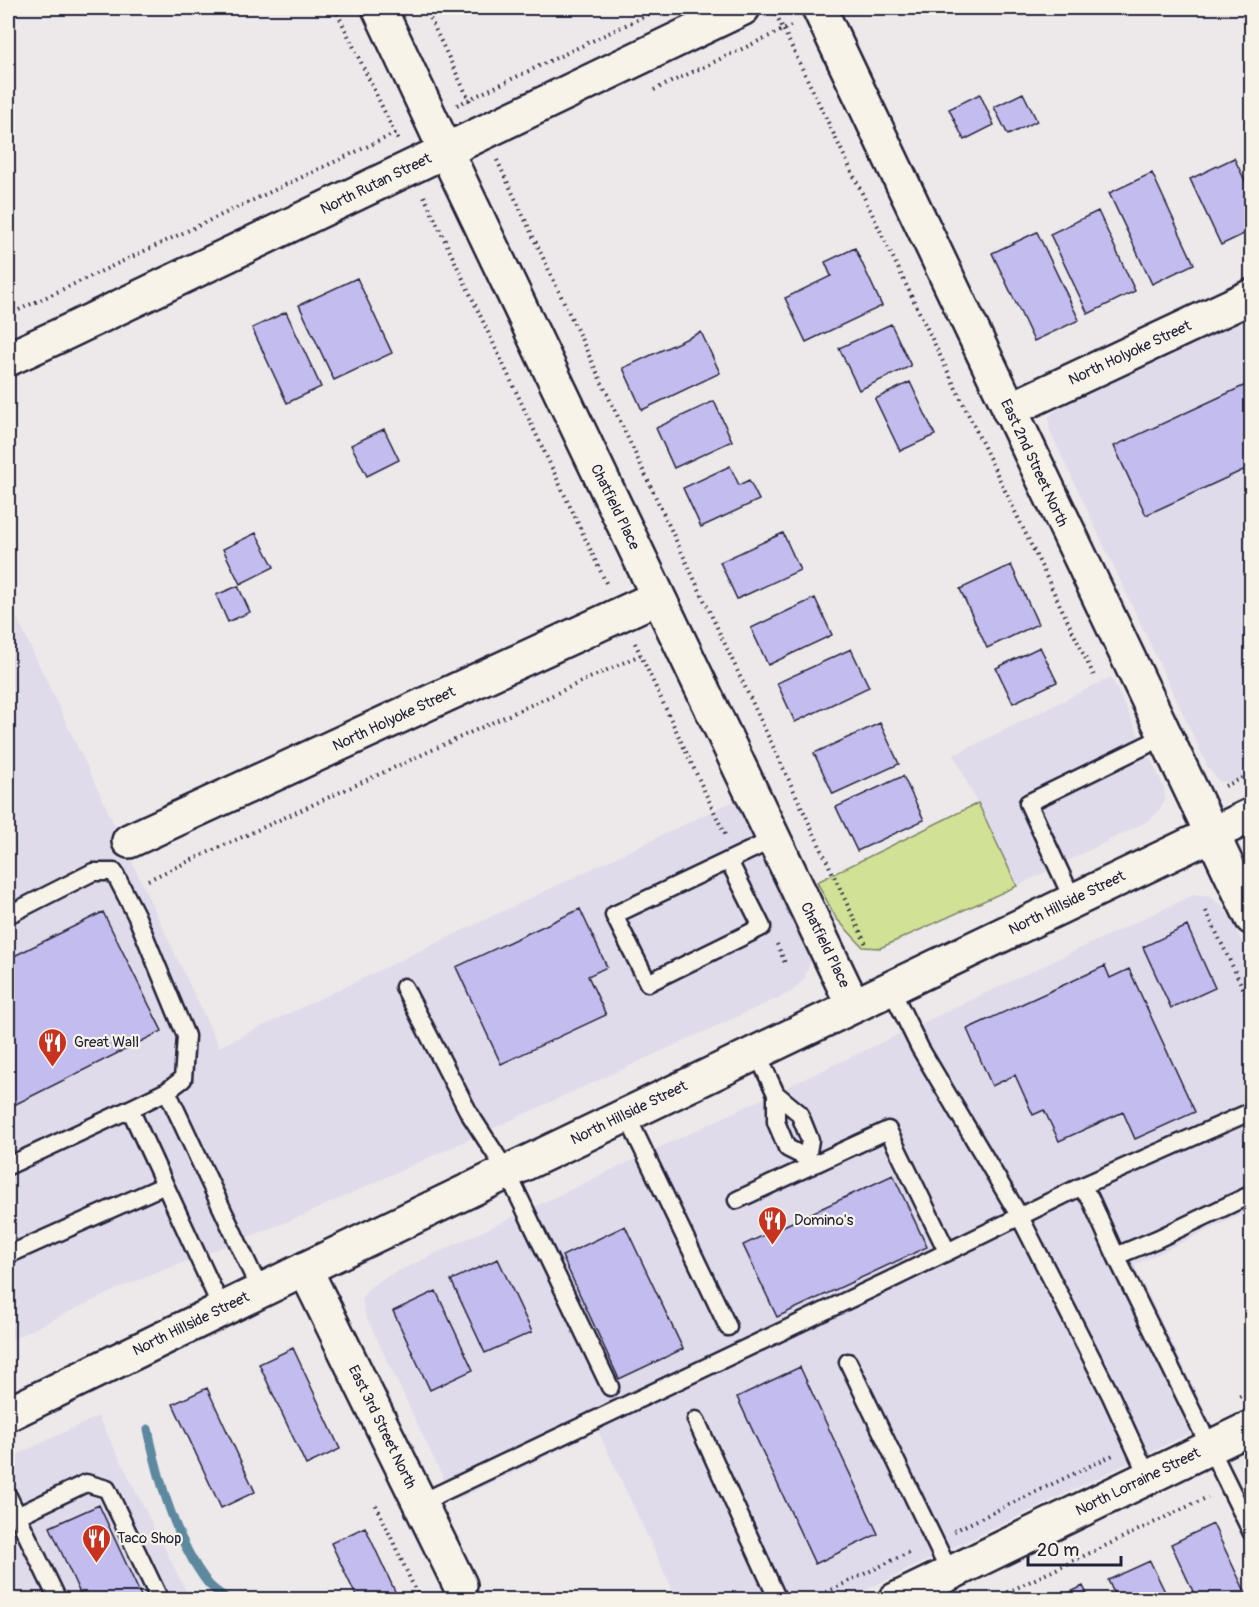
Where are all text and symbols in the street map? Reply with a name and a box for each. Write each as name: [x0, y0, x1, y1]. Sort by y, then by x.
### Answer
street label: North Rutan Street: [317, 149, 435, 219]
street label: North Holyoke Street: [1066, 316, 1195, 390]
street label: East 2nd Street North: [996, 396, 1072, 530]
street label: Chatfield Place: [586, 461, 644, 554]
street label: North Holyoke Street: [330, 682, 459, 756]
street label: North Hillside Street: [1006, 866, 1129, 939]
street label: Chatfield Place: [796, 899, 854, 992]
restaurant icon: Great Wall: [37, 1026, 69, 1068]
place label: Great Wall: [74, 1033, 139, 1052]
street label: North Hillside Street: [568, 1076, 691, 1149]
restaurant icon: Domino's: [757, 1204, 789, 1246]
place label: Domino's: [794, 1211, 854, 1230]
street label: North Hillside Street: [130, 1287, 253, 1360]
street label: East 3rd Street North: [344, 1362, 420, 1492]
street label: North Lorraine Street: [1073, 1443, 1204, 1520]
restaurant icon: Taco Shop: [80, 1522, 112, 1564]
place label: Taco Shop: [117, 1529, 181, 1548]
scale bar: [1028, 1529, 1121, 1567]
text: 20 m: [1037, 1539, 1079, 1562]

